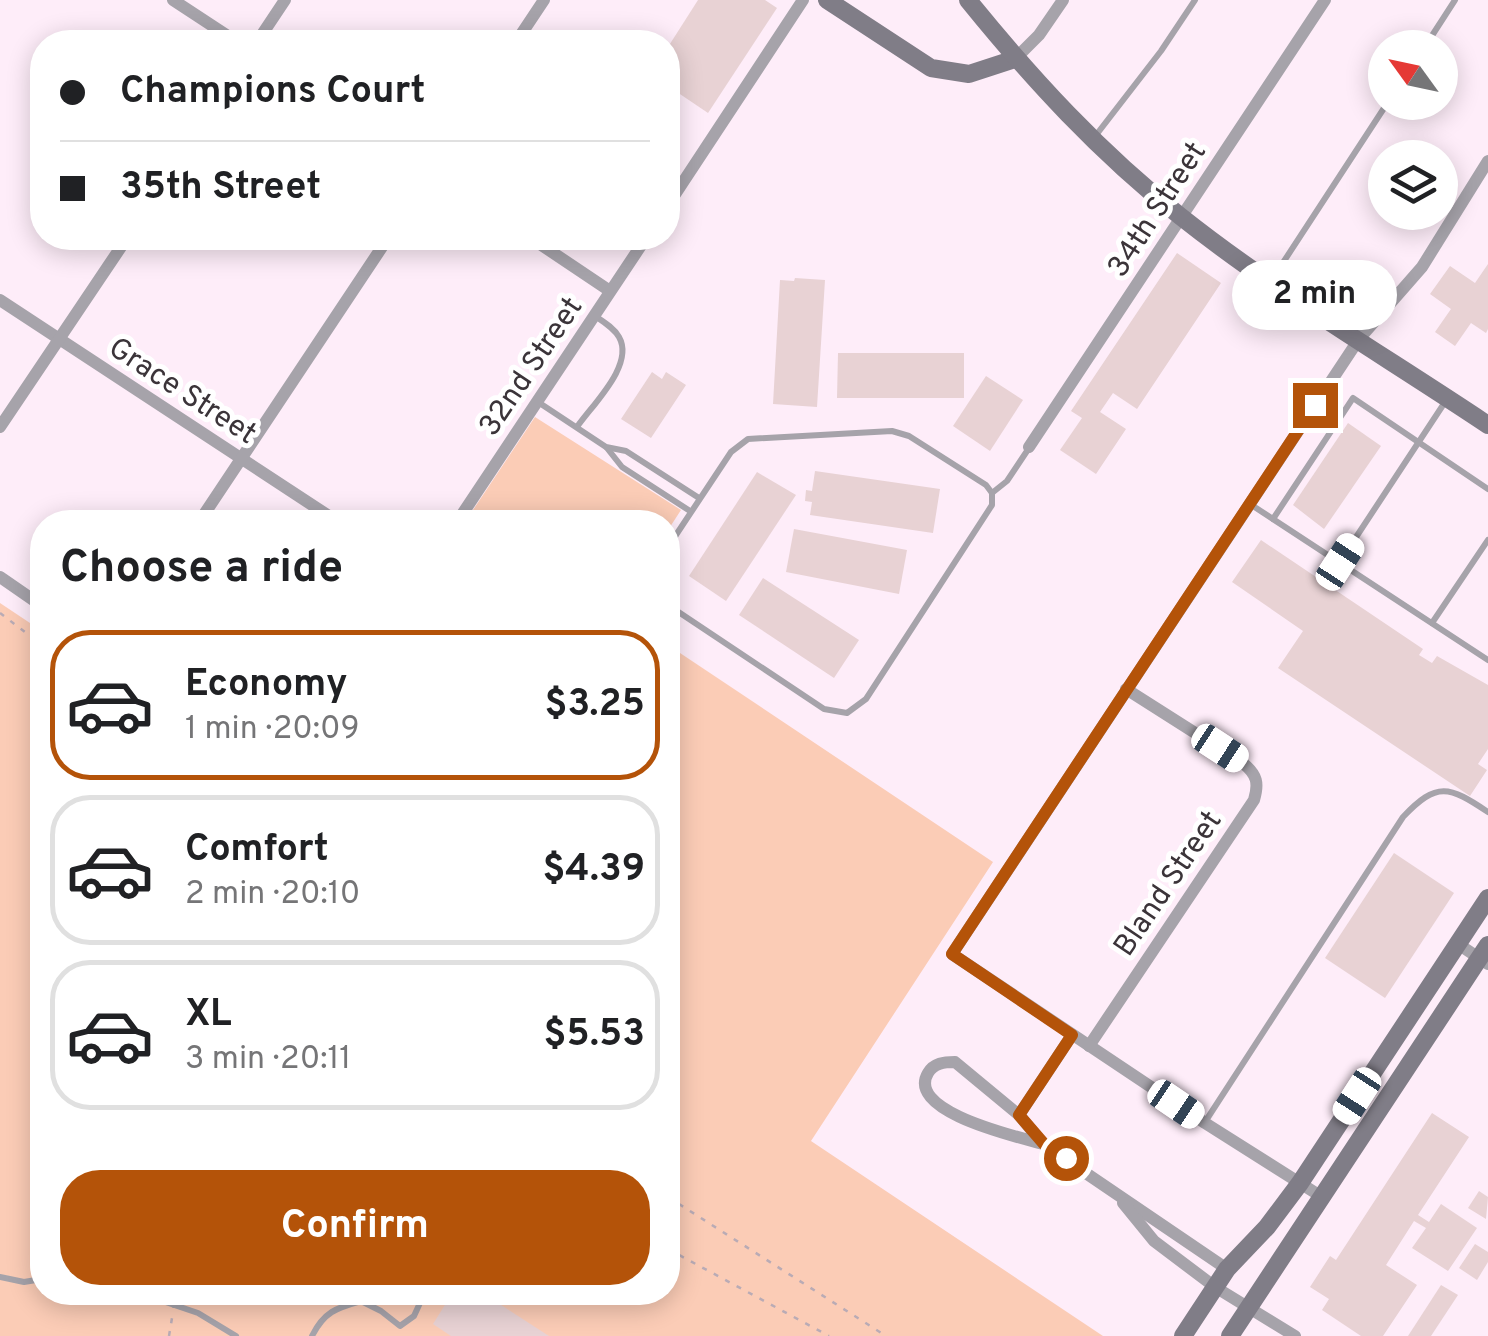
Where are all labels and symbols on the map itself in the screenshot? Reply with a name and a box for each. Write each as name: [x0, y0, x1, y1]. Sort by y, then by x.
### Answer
north arrow: [1368, 30, 1458, 120]
street label: 34th Street: [1101, 136, 1216, 285]
callout: 2 min: [1232, 260, 1398, 330]
street label: 32nd Street: [472, 291, 592, 444]
street label: Grace Street: [101, 331, 263, 454]
route end: [1293, 383, 1338, 428]
car: [1311, 529, 1369, 595]
car: [1187, 719, 1253, 777]
street label: Bland Street: [1107, 805, 1231, 964]
car: [1328, 1063, 1386, 1129]
car: [1143, 1075, 1209, 1133]
route start: [1044, 1136, 1089, 1181]

